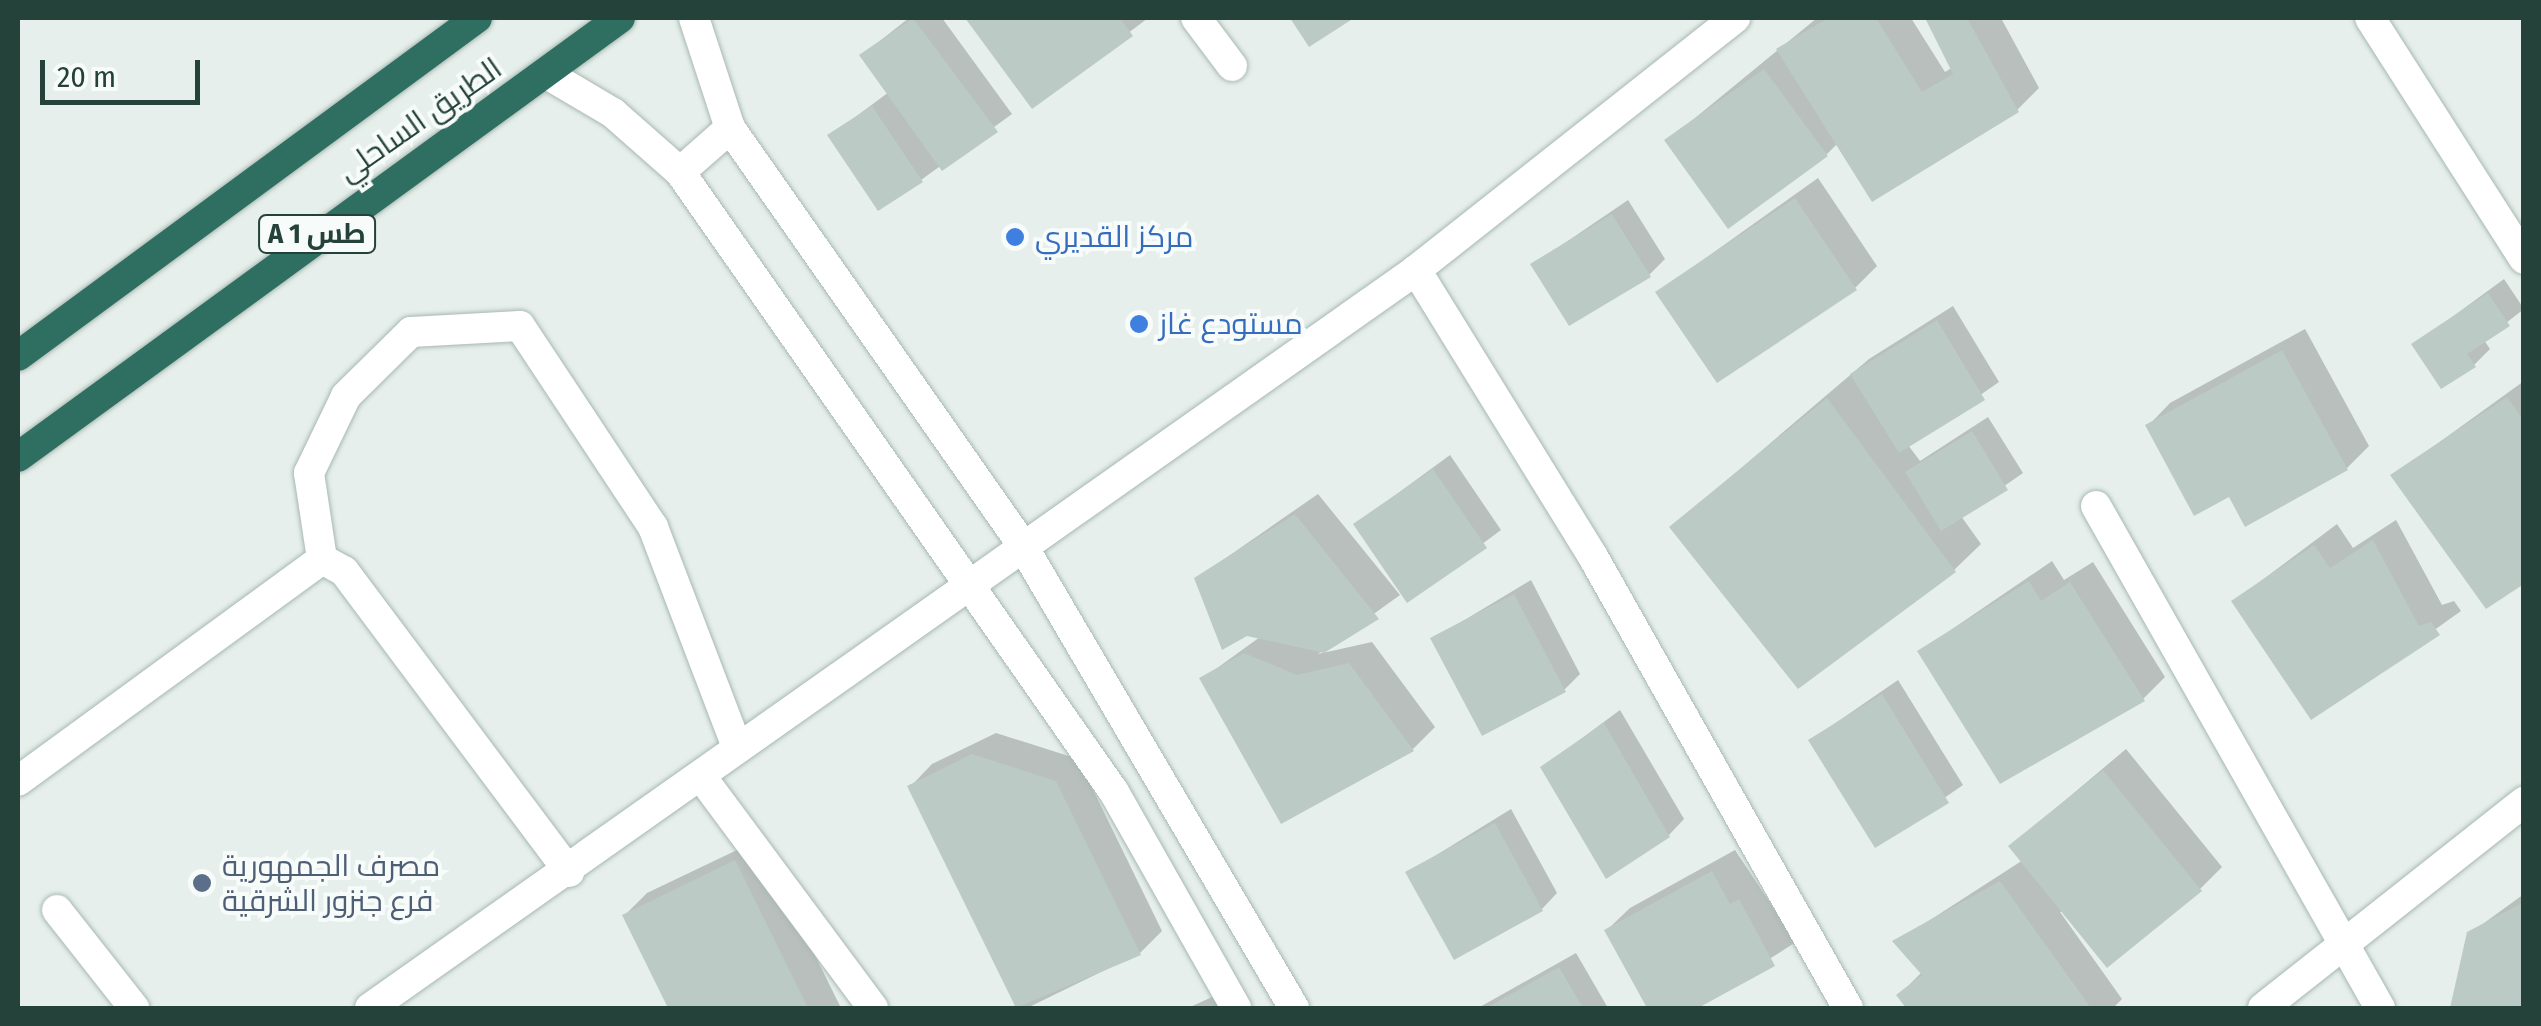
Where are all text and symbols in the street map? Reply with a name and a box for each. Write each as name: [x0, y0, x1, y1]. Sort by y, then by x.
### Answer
scale bar: [45, 40, 205, 102]
street label: الطريق الساحلي: [331, 50, 509, 190]
text: 20 m: [57, 59, 116, 95]
road number: A 1 طس: [257, 211, 377, 257]
place label: مركز القديري: [1035, 219, 1193, 255]
marker: مركز القديري: [1004, 226, 1026, 248]
place label: مستودع غاز: [1159, 306, 1303, 342]
marker: مستودع غاز: [1128, 313, 1150, 335]
place label: مصرف الجمهورية فرع جنزور الشرقية: [222, 848, 440, 918]
marker: مصرف الجمهورية فرع جنزور الشرقية: [191, 872, 213, 894]

